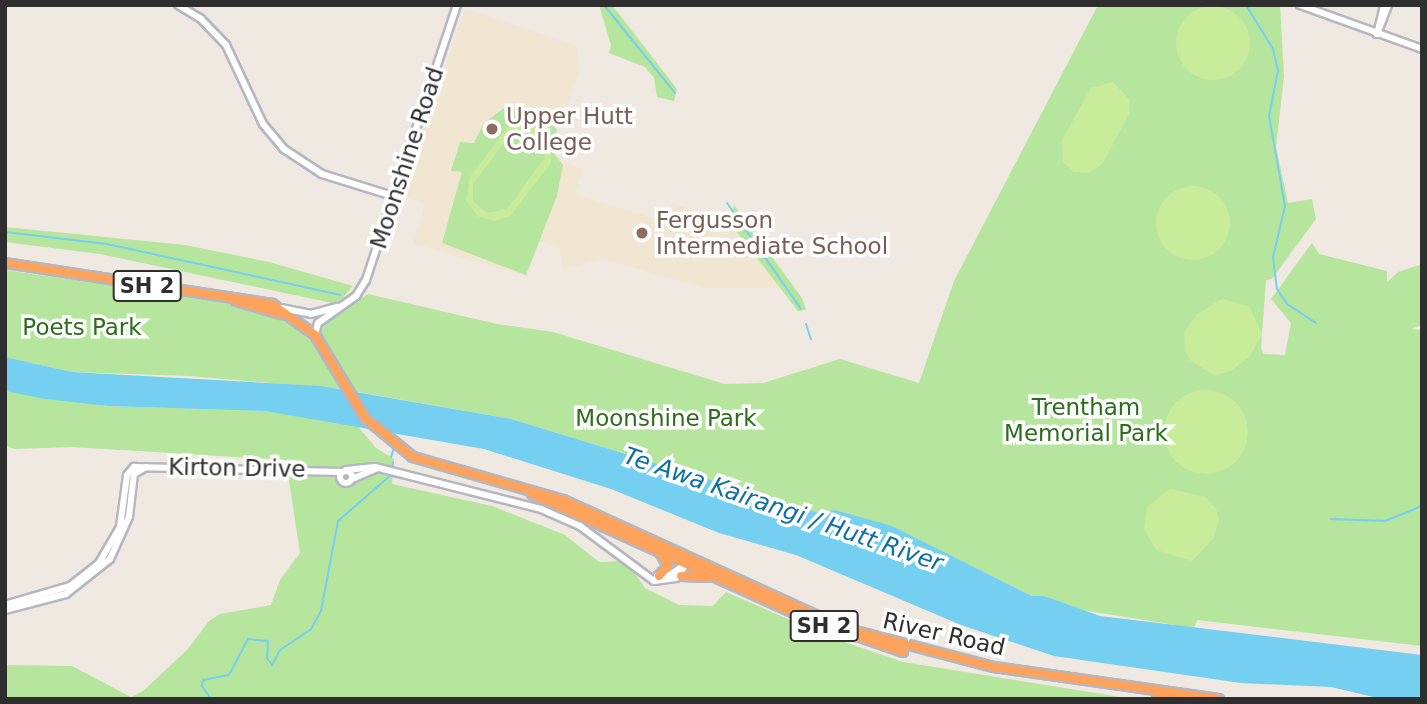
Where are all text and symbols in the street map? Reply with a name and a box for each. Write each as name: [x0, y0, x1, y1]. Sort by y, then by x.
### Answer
street label: Moonshine Road: [365, 64, 449, 252]
place label: Upper Hutt College: [506, 102, 633, 156]
marker: Upper Hutt College: [484, 121, 500, 137]
place label: Fergusson Intermediate School: [656, 206, 888, 260]
marker: Fergusson Intermediate School: [634, 225, 650, 241]
road number: SH 2: [112, 268, 182, 304]
park label: Poets Park: [22, 313, 142, 341]
park label: Trentham Memorial Park: [1004, 393, 1168, 447]
park label: Moonshine Park: [575, 404, 757, 432]
water label: Te Awa Kairangi / Hutt River: [620, 442, 946, 578]
street label: Kirton Drive: [168, 453, 306, 483]
street label: River Road: [880, 607, 1008, 661]
road number: SH 2: [789, 608, 859, 644]

